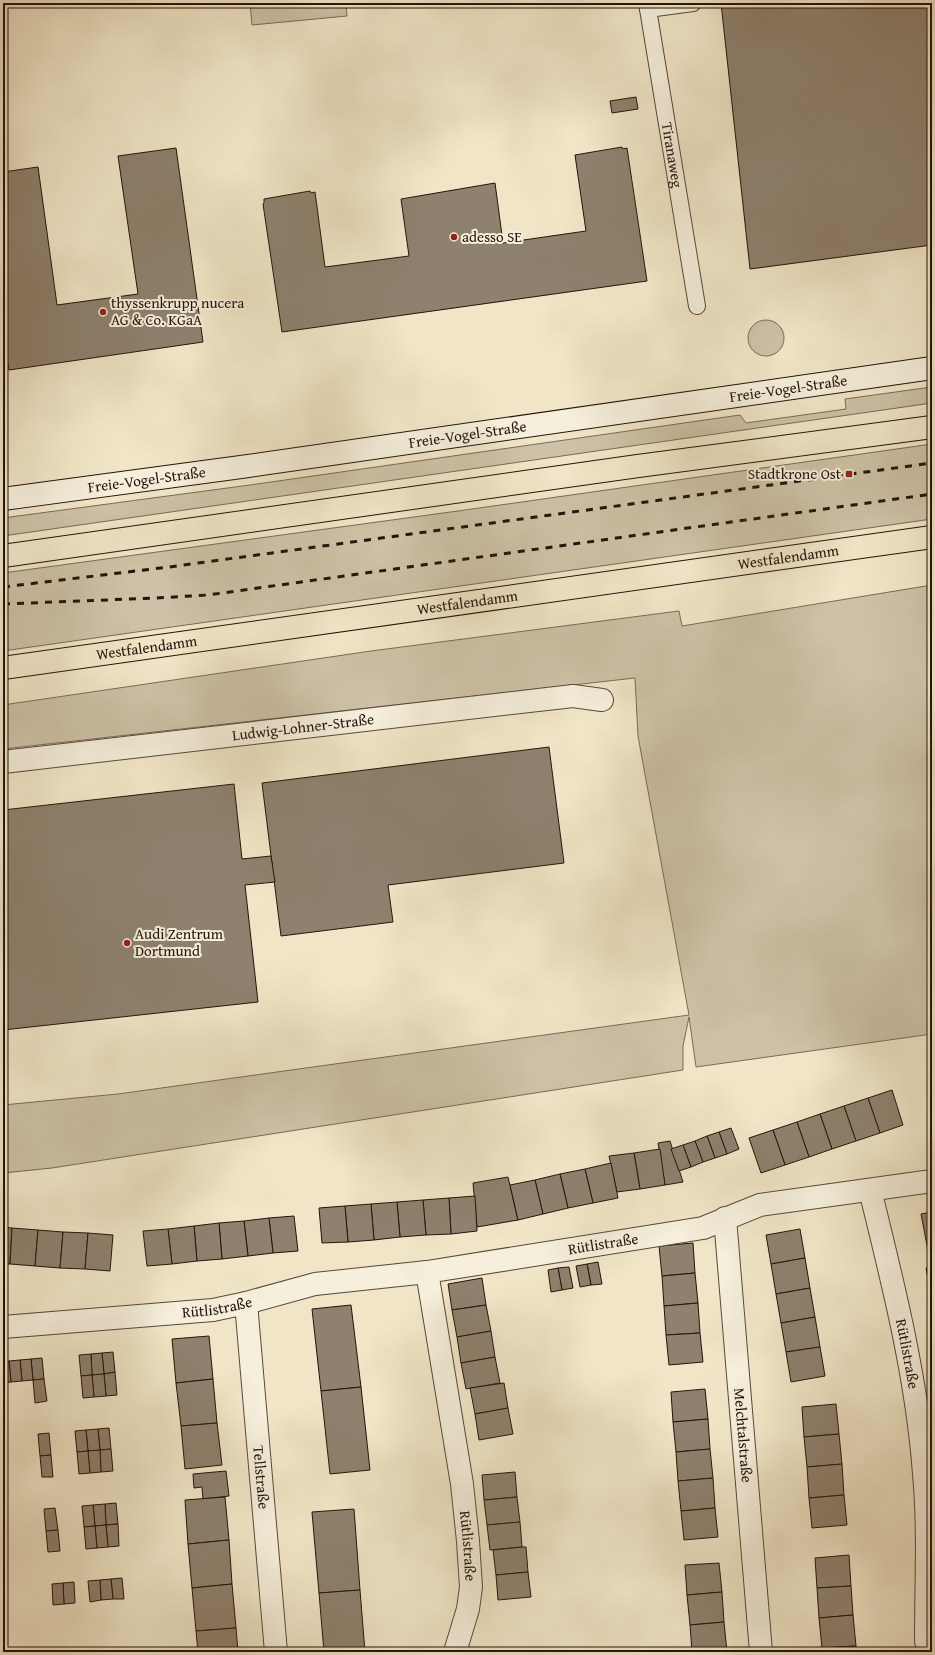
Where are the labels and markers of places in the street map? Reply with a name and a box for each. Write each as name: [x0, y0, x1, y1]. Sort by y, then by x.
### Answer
place label: adesso SE: [462, 226, 522, 247]
marker: adesso SE: [449, 232, 459, 242]
place label: thyssenkrupp nucera AG & Co. KGaA: [111, 292, 244, 330]
marker: thyssenkrupp nucera AG & Co. KGaA: [98, 307, 108, 317]
place label: Stadtkrone Ost: [748, 463, 842, 484]
marker: Stadtkrone Ost: [844, 469, 854, 479]
place label: Audi Zentrum Dortmund: [135, 923, 224, 961]
marker: Audi Zentrum Dortmund: [122, 938, 132, 948]

